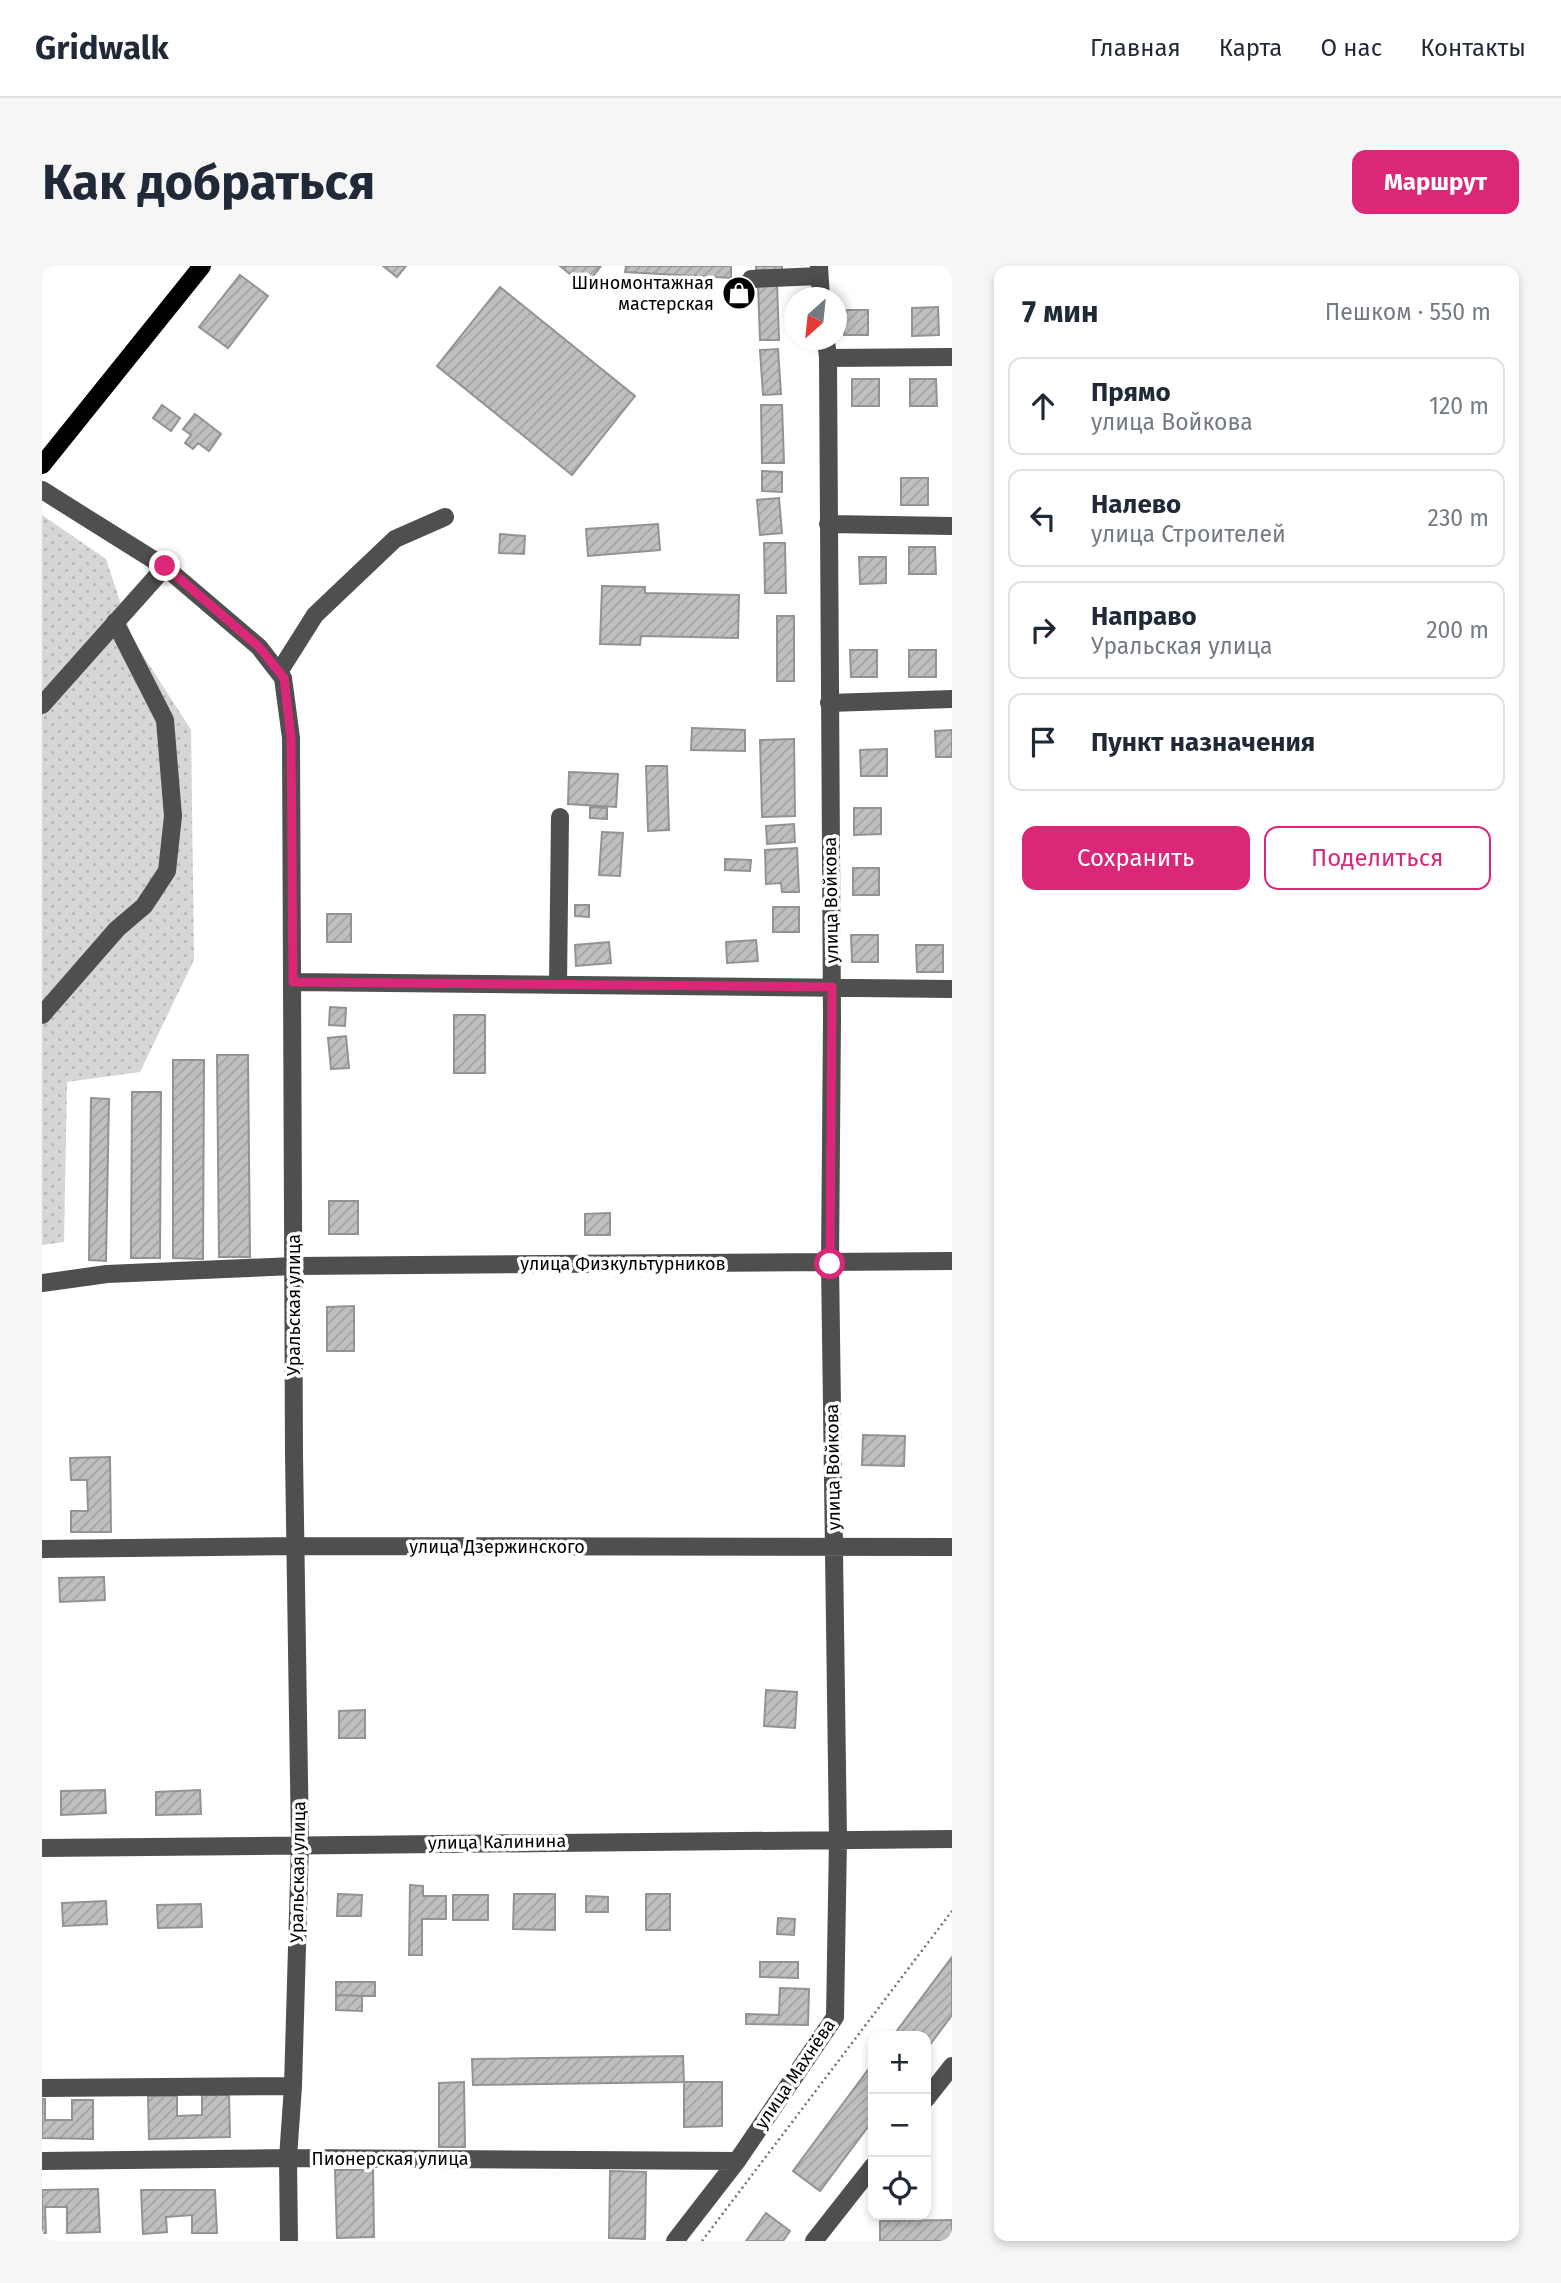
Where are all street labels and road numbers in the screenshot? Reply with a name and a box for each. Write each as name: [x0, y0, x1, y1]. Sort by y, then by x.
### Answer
street label: улица Войкова: [819, 836, 843, 964]
street label: Уральская улица: [283, 1234, 305, 1376]
street label: улица Физкультурников: [520, 1253, 726, 1275]
street label: улица Войкова: [821, 1403, 845, 1531]
street label: улица Дзержинского: [409, 1536, 585, 1558]
street label: Уральская улица: [286, 1801, 310, 1943]
street label: улица Калинина: [428, 1830, 566, 1854]
street label: улица Махнёва: [750, 2015, 840, 2133]
street label: Пионерская улица: [312, 2148, 468, 2170]

